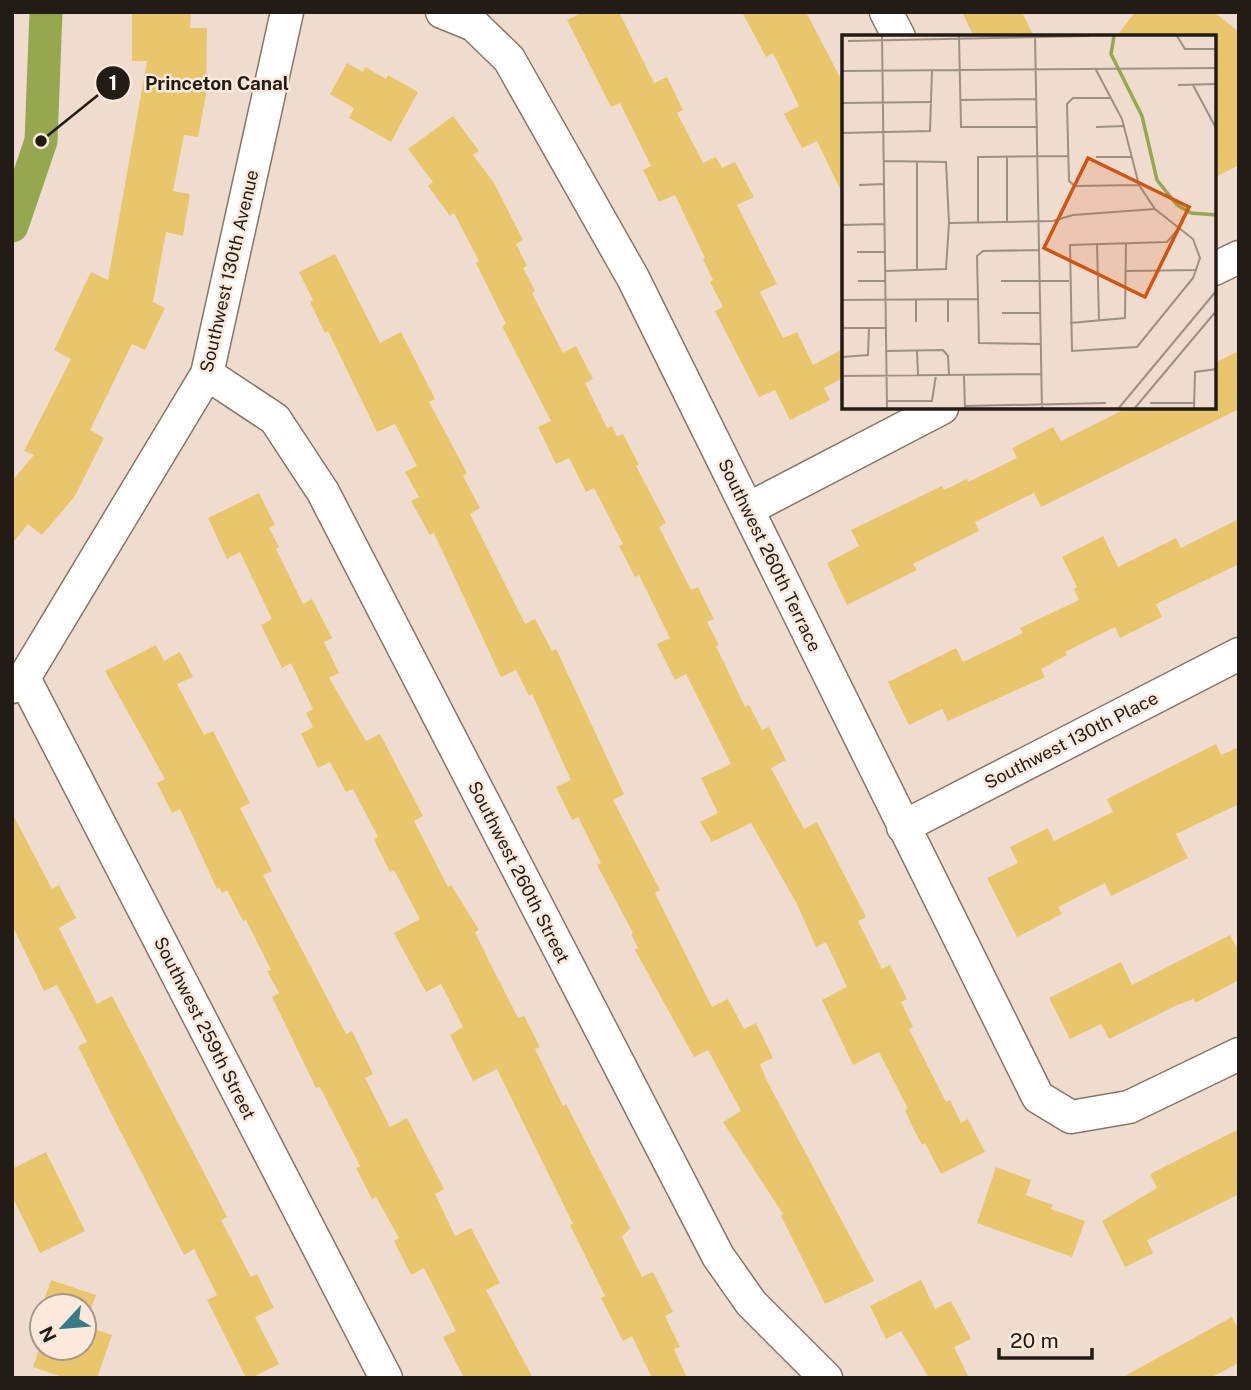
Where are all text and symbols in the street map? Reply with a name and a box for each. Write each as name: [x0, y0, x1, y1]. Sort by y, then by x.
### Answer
inset map: [842, 35, 1216, 410]
callout: Princeton Canal: [96, 63, 303, 103]
text: 1: [109, 70, 118, 95]
text: Princeton Canal: [145, 72, 289, 94]
street label: Southwest 130th Avenue: [195, 168, 263, 374]
street label: Southwest 260th Terrace: [714, 455, 826, 655]
street label: Southwest 130th Place: [981, 687, 1161, 793]
street label: Southwest 260th Street: [464, 778, 574, 966]
street label: Southwest 259th Street: [150, 933, 260, 1123]
north arrow: [28, 1292, 98, 1362]
scale bar: [999, 1316, 1092, 1360]
text: N: [35, 1323, 61, 1346]
text: 20 m: [1010, 1328, 1059, 1353]

